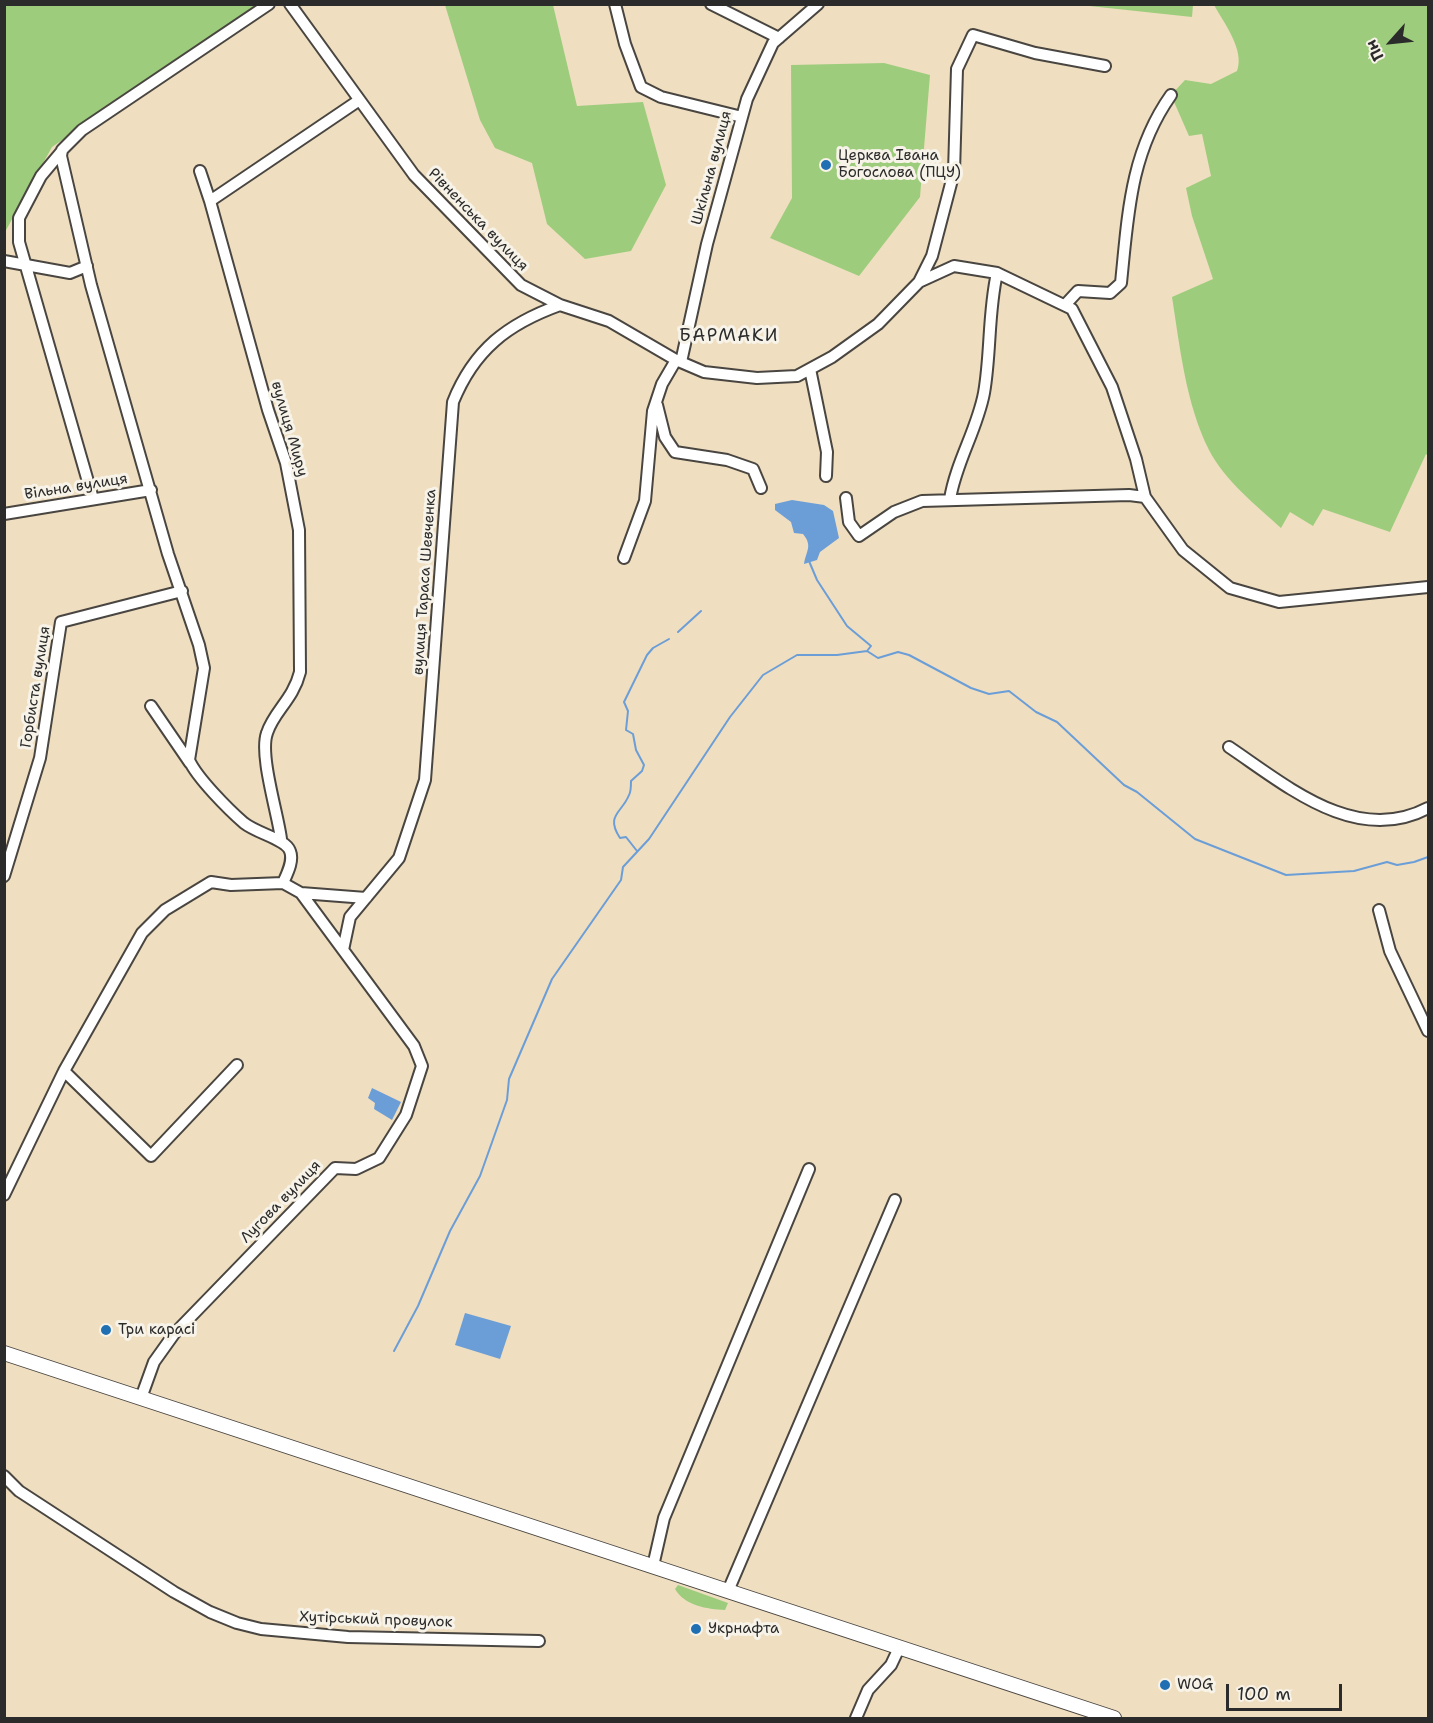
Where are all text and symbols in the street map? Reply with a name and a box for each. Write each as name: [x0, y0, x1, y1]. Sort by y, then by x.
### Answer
north arrow: [1361, 12, 1421, 72]
text: Пн: [1360, 36, 1389, 65]
street label: Шкільна вулиця: [688, 109, 736, 227]
place label: Церква Івана Богослова (ПЦУ): [838, 147, 961, 182]
marker: Церква Івана Богослова (ПЦУ): [819, 158, 833, 172]
street label: Рівненська вулиця: [424, 165, 532, 275]
district label: БАРМАКИ: [679, 325, 779, 347]
street label: вулиця Миру: [267, 379, 311, 479]
street label: Вільна вулиця: [23, 470, 129, 504]
street label: вулиця Тараса Шевченка: [410, 488, 440, 676]
street label: Горбиста вулиця: [17, 625, 55, 749]
street label: Лугова вулиця: [237, 1157, 325, 1247]
place label: Три карасі: [118, 1321, 195, 1339]
marker: Три карасі: [99, 1323, 113, 1337]
street label: Хутірський провулок: [299, 1608, 453, 1632]
place label: Укрнафта: [708, 1620, 779, 1638]
marker: Укрнафта: [689, 1622, 703, 1636]
scale bar: [1229, 1672, 1344, 1710]
place label: WOG: [1177, 1676, 1213, 1694]
marker: WOG: [1158, 1678, 1172, 1692]
text: 100 m: [1237, 1682, 1291, 1706]

